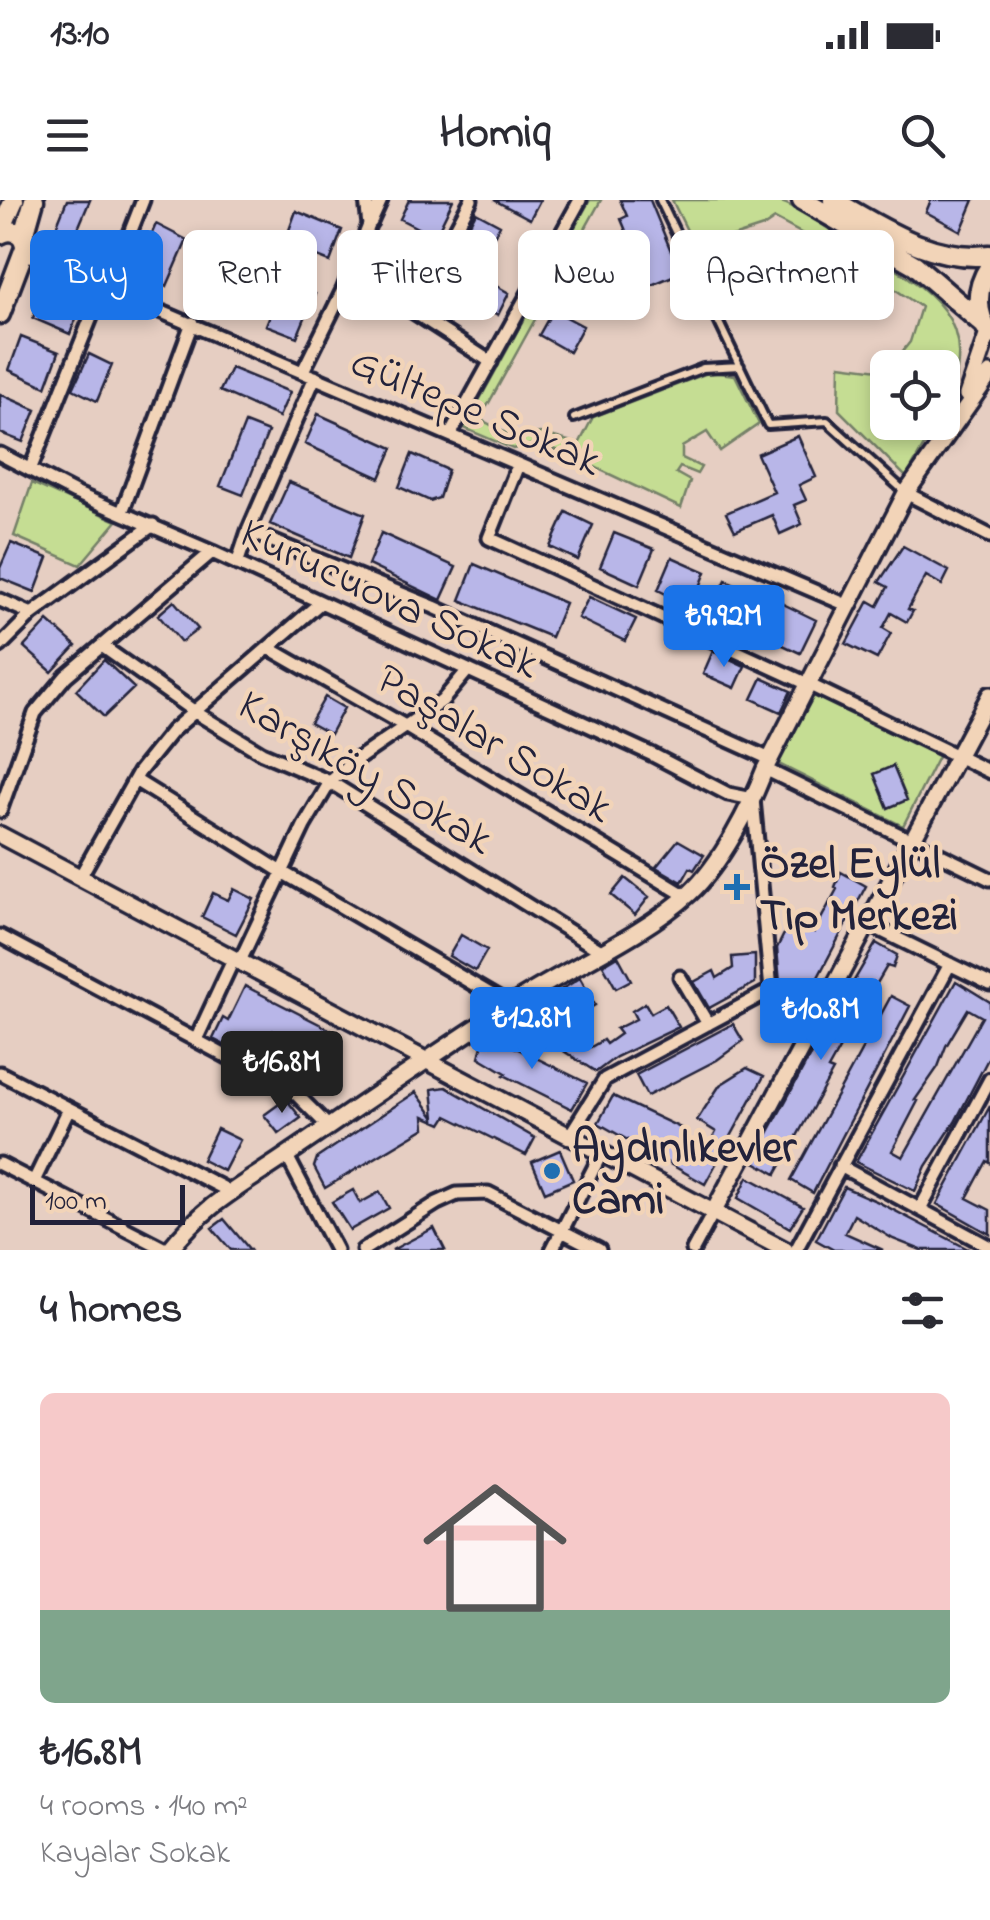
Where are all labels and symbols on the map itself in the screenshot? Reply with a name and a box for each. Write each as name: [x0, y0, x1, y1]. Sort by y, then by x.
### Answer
street label: Gültepe Sokak: [339, 331, 611, 496]
street label: Kurucuova Sokak: [228, 502, 550, 699]
pin: ₺9.92M: [643, 585, 805, 670]
street label: Paşalar Sokak: [362, 648, 625, 842]
street label: Karşıköy Sokak: [225, 674, 505, 874]
place label: Özel Eylül Tıp Merkezi: [760, 833, 958, 951]
marker: Özel Eylül Tıp Merkezi: [724, 874, 750, 900]
pin: ₺10.8M: [740, 978, 902, 1063]
pin: ₺12.8M: [451, 987, 613, 1072]
pin: ₺16.8M: [201, 1031, 363, 1116]
place label: Aydınlıkevler Cami: [572, 1117, 797, 1235]
marker: Aydınlıkevler Cami: [541, 1160, 563, 1182]
scale bar: [30, 1180, 185, 1224]

